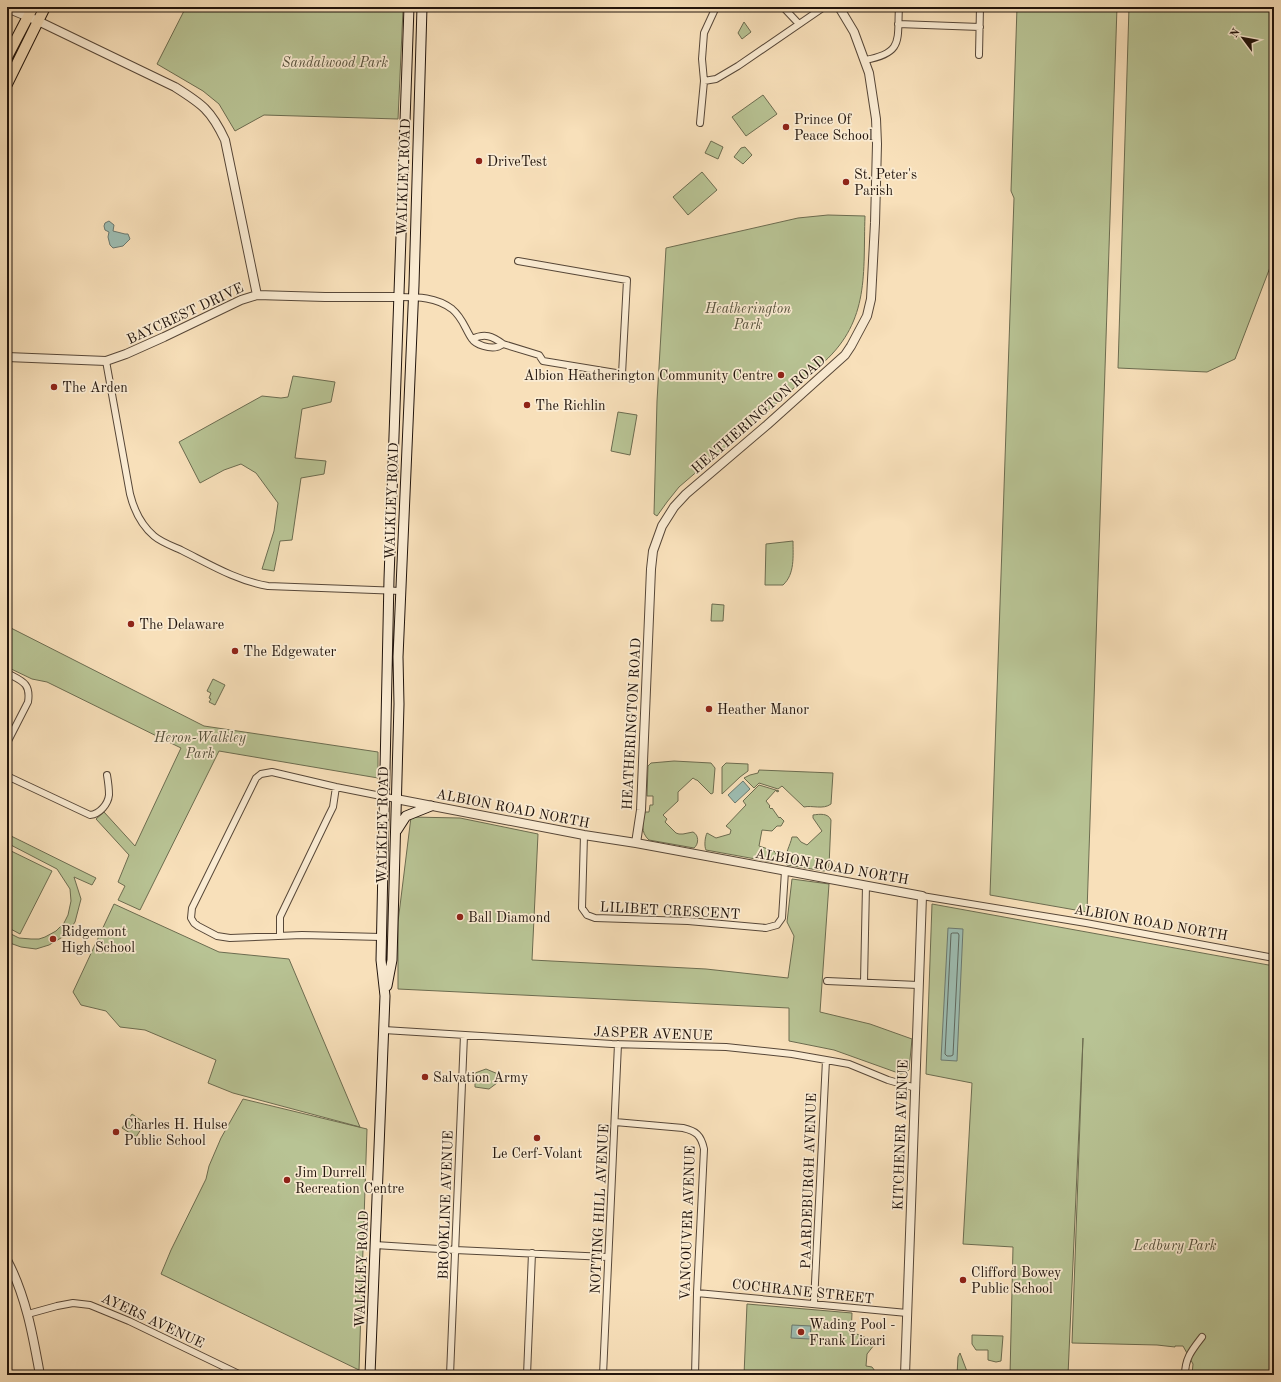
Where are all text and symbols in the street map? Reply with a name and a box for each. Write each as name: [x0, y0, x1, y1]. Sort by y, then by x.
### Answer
north arrow: [1223, 18, 1263, 58]
text: N: [1229, 27, 1243, 40]
park label: Sandalwood Park: [282, 56, 388, 70]
place label: Prince Of Peace School: [794, 113, 873, 143]
street label: WALKLEY ROAD: [395, 118, 413, 236]
marker: Prince Of Peace School: [781, 122, 791, 132]
place label: DriveTest: [487, 155, 547, 169]
marker: DriveTest: [474, 156, 484, 166]
place label: St. Peter's Parish: [854, 168, 917, 198]
marker: St. Peter's Parish: [841, 177, 851, 187]
street label: BAYCREST DRIVE: [125, 281, 246, 347]
park label: Heatherington Park: [704, 302, 791, 332]
street label: HEATHERINGTON ROAD: [689, 353, 828, 477]
place label: Albion Heatherington Community Centre: [524, 369, 773, 383]
marker: Albion Heatherington Community Centre: [776, 370, 786, 380]
place label: The Arden: [62, 381, 128, 395]
marker: The Arden: [49, 382, 59, 392]
place label: The Richlin: [535, 399, 606, 413]
marker: The Richlin: [522, 400, 532, 410]
street label: WALKLEY ROAD: [383, 442, 401, 560]
place label: The Delaware: [139, 618, 224, 632]
marker: The Delaware: [126, 619, 136, 629]
street label: HEATHERINGTON ROAD: [620, 638, 644, 810]
place label: The Edgewater: [243, 645, 337, 659]
marker: The Edgewater: [230, 646, 240, 656]
place label: Heather Manor: [717, 703, 809, 717]
marker: Heather Manor: [704, 704, 714, 714]
park label: Heron-Walkley Park: [153, 731, 247, 761]
street label: WALKLEY ROAD: [375, 766, 391, 884]
street label: ALBION ROAD NORTH: [435, 787, 591, 831]
street label: ALBION ROAD NORTH: [754, 847, 910, 887]
street label: LILIBET CRESCENT: [599, 900, 741, 922]
street label: ALBION ROAD NORTH: [1073, 903, 1229, 943]
place label: Ball Diamond: [468, 911, 551, 925]
marker: Ball Diamond: [455, 912, 465, 922]
place label: Ridgemont High School: [61, 925, 135, 955]
marker: Ridgemont High School: [48, 934, 58, 944]
street label: JASPER AVENUE: [593, 1025, 713, 1043]
street label: KITCHENER AVENUE: [891, 1059, 911, 1211]
place label: Salvation Army: [433, 1071, 529, 1085]
marker: Salvation Army: [420, 1072, 430, 1082]
street label: PAARDEBURGH AVENUE: [799, 1093, 819, 1269]
place label: Charles H. Hulse Public School: [124, 1118, 228, 1148]
street label: NOTTING HILL AVENUE: [589, 1124, 611, 1294]
marker: Charles H. Hulse Public School: [111, 1127, 121, 1137]
street label: BROOKLINE AVENUE: [436, 1130, 456, 1280]
marker: Le Cerf-Volant: [532, 1133, 542, 1143]
street label: VANCOUVER AVENUE: [678, 1146, 698, 1301]
place label: Le Cerf-Volant: [492, 1147, 582, 1161]
place label: Jim Durrell Recreation Centre: [295, 1166, 404, 1196]
marker: Jim Durrell Recreation Centre: [282, 1175, 292, 1185]
street label: WALKLEY ROAD: [353, 1210, 371, 1328]
park label: Ledbury Park: [1132, 1239, 1217, 1254]
place label: Clifford Bowey Public School: [971, 1266, 1062, 1296]
marker: Clifford Bowey Public School: [958, 1275, 968, 1285]
street label: COCHRANE STREET: [731, 1278, 875, 1306]
street label: AYERS AVENUE: [99, 1291, 206, 1351]
place label: Wading Pool - Frank Licari: [809, 1318, 895, 1348]
marker: Wading Pool - Frank Licari: [796, 1327, 806, 1337]

